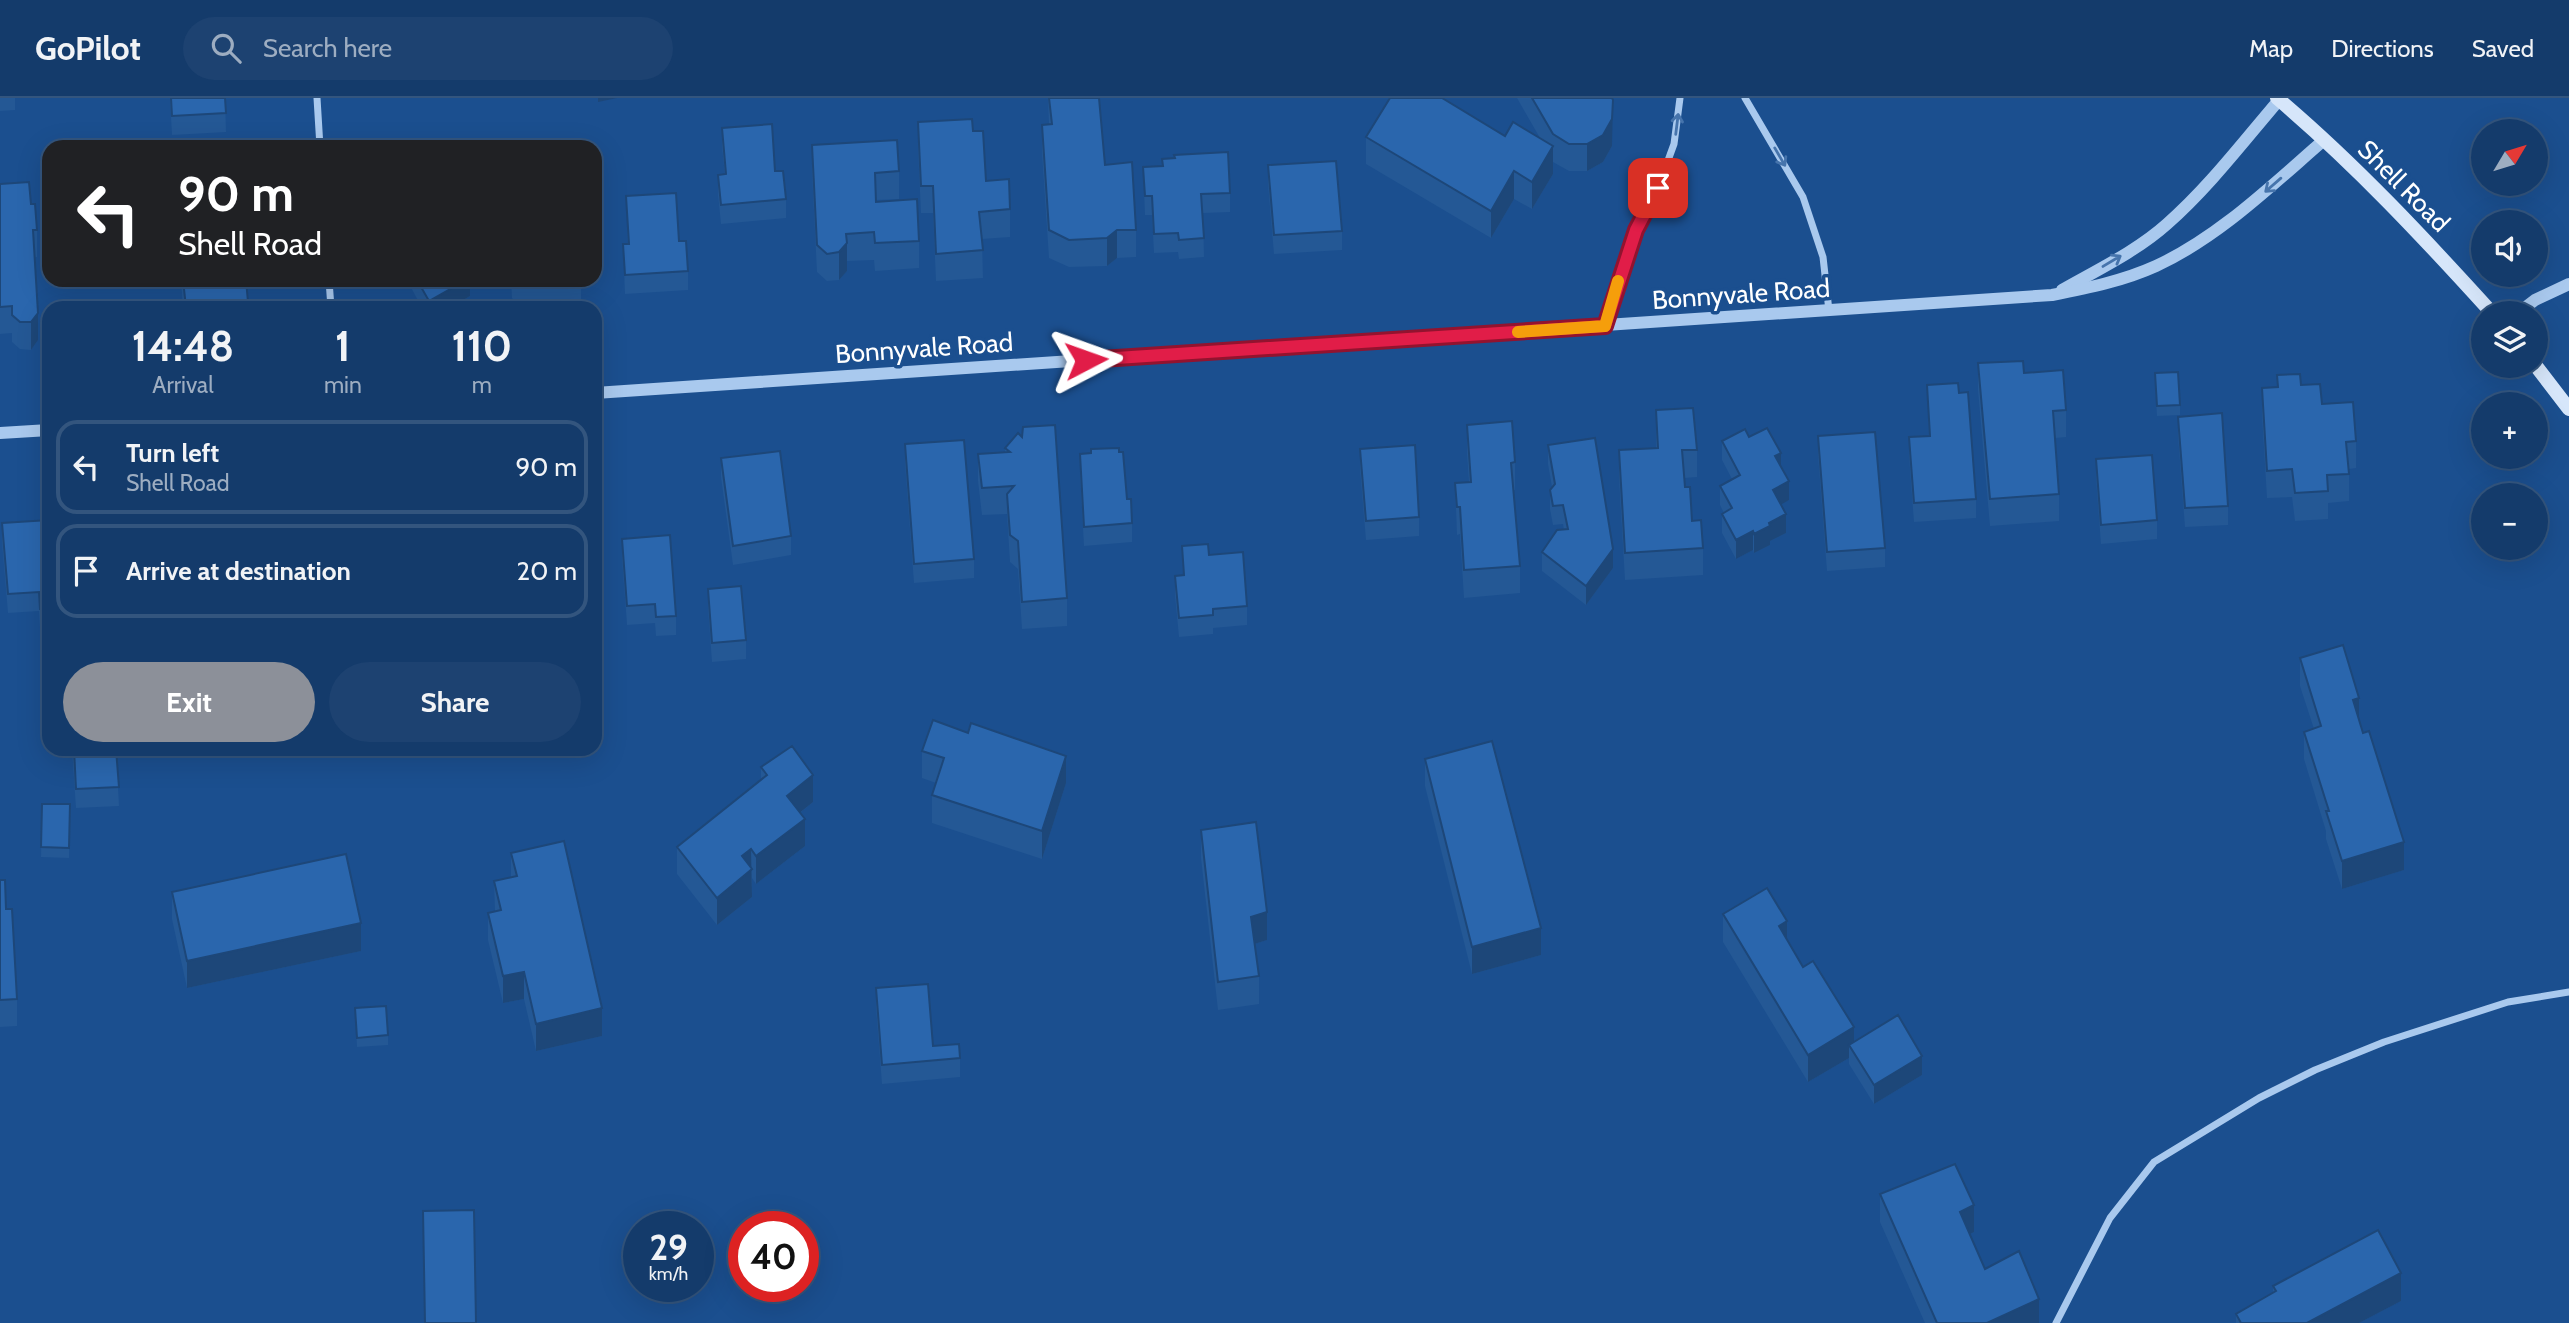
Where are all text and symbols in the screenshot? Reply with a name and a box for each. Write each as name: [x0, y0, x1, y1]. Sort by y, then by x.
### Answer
search box: [183, 17, 673, 80]
text: GoPilot: [35, 28, 141, 68]
icon: search: [207, 29, 245, 67]
text: Search here: [263, 32, 392, 64]
text: Map: [2249, 34, 2293, 63]
text: Directions: [2331, 34, 2434, 63]
text: Saved: [2472, 34, 2534, 63]
one-way arrow: [1670, 113, 1683, 136]
north arrow: [2471, 119, 2548, 196]
map controls: [2471, 119, 2548, 560]
street label: Shell Road: [2351, 133, 2457, 239]
one-way arrow: [1773, 147, 1787, 167]
pin: [1628, 158, 1688, 218]
text: 90 m: [178, 164, 294, 223]
icon: left: [63, 168, 154, 259]
icon: arrive: [1639, 169, 1677, 207]
one-way arrow: [2264, 177, 2282, 193]
button: sound: [2471, 210, 2548, 287]
text: Shell Road: [178, 224, 322, 263]
one-way arrow: [2101, 254, 2121, 268]
street label: Bonnyvale Road: [1651, 272, 1831, 316]
button: layers: [2471, 301, 2548, 378]
text: 14:48: [132, 320, 234, 372]
text: 1: [335, 320, 351, 372]
text: 110: [452, 320, 512, 372]
position arrow: [1049, 323, 1123, 397]
street label: Bonnyvale Road: [834, 326, 1014, 370]
text: Arrival: [152, 371, 214, 399]
text: min: [324, 371, 362, 399]
text: m: [472, 371, 492, 399]
button: +: [2471, 392, 2548, 469]
text: Turn left: [126, 437, 219, 469]
icon: left: [67, 448, 105, 486]
text: 90 m: [515, 451, 577, 483]
text: Shell Road: [126, 469, 229, 497]
button: −: [2471, 483, 2548, 560]
icon: arrive: [67, 552, 105, 590]
text: Arrive at destination: [126, 555, 351, 587]
text: 20 m: [517, 555, 577, 587]
button: Exit: [63, 662, 315, 742]
button: Share: [329, 662, 581, 742]
speed limit sign: 40: [728, 1211, 819, 1302]
text: 29: [649, 1226, 688, 1269]
text: km/h: [649, 1263, 688, 1285]

